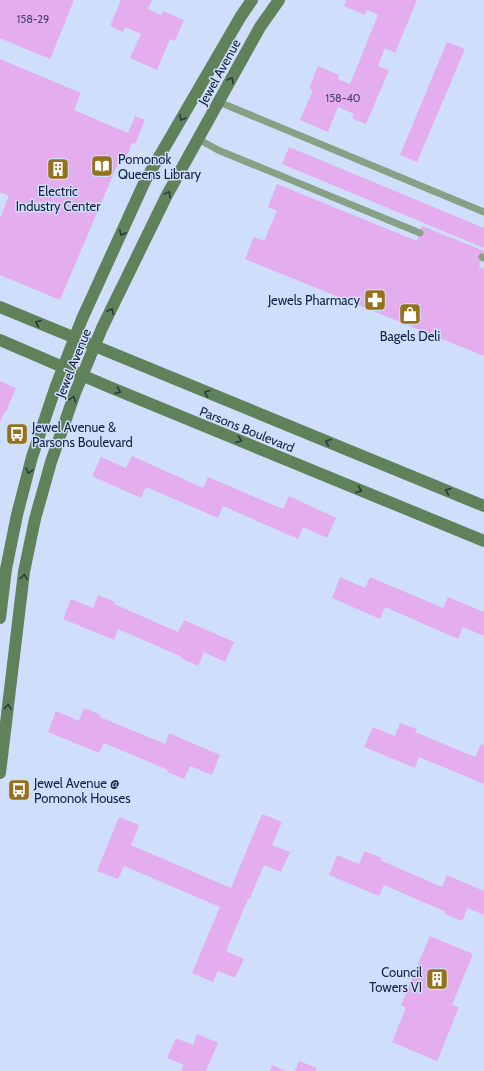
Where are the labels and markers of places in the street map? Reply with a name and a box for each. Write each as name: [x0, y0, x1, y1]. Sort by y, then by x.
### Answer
place label: Pomonok Queens Library: [118, 151, 201, 182]
library icon: Pomonok Queens Library: [89, 153, 115, 179]
building icon: Electric Industry Center: [45, 156, 71, 182]
place label: Electric Industry Center: [16, 183, 101, 214]
pharmacy icon: Jewels Pharmacy: [362, 287, 388, 313]
place label: Jewels Pharmacy: [267, 292, 360, 308]
shop icon: Bagels Deli: [397, 301, 423, 327]
place label: Bagels Deli: [380, 328, 440, 344]
place label: Jewel Avenue & Parsons Boulevard: [31, 419, 133, 450]
bus stop icon: Jewel Avenue & Parsons Boulevard: [4, 421, 30, 447]
place label: Jewel Avenue @ Pomonok Houses: [33, 775, 131, 806]
bus stop icon: Jewel Avenue @ Pomonok Houses: [6, 777, 32, 803]
place label: Council Towers VI: [369, 964, 422, 995]
building icon: Council Towers VI: [424, 966, 450, 992]

